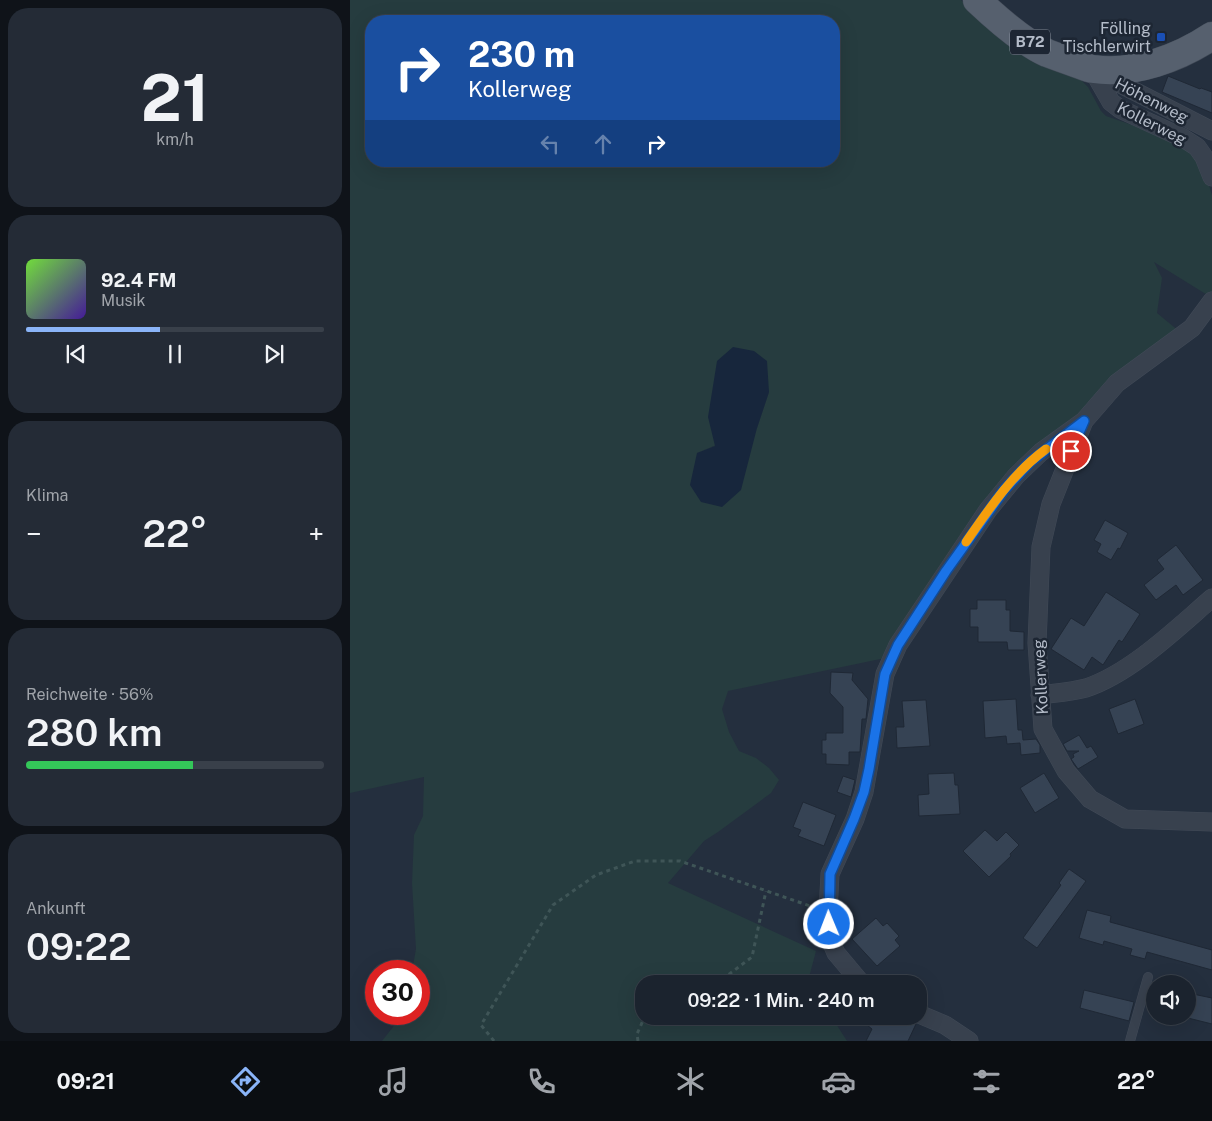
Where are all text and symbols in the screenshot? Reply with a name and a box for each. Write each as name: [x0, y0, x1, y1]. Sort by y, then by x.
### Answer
place label: Fölling Tischlerwirt: [1063, 19, 1151, 56]
road number: B72: [1010, 30, 1050, 54]
marker: Fölling Tischlerwirt: [1155, 31, 1167, 43]
text: 230 m: [468, 34, 575, 75]
icon: right: [385, 35, 450, 100]
text: 21: [140, 59, 210, 136]
street label: Höhenweg: [1112, 74, 1192, 127]
text: Kollerweg: [468, 76, 572, 102]
street label: Kollerweg: [1114, 98, 1190, 149]
text: km/h: [156, 130, 194, 149]
icon: left: [536, 130, 564, 158]
icon: ahead: [589, 130, 617, 158]
icon: right: [642, 130, 670, 158]
text: 92.4 FM: [101, 269, 177, 291]
text: Musik: [101, 291, 146, 310]
icon: previous: [62, 340, 90, 368]
icon: pause: [161, 340, 189, 368]
icon: next: [260, 340, 288, 368]
pin: [1050, 430, 1092, 472]
icon: arrive: [1057, 437, 1085, 465]
text: Klima: [26, 486, 68, 505]
text: 22°: [143, 511, 207, 556]
text: −: [26, 517, 42, 550]
text: +: [308, 517, 324, 550]
street label: Kollerweg: [1029, 639, 1052, 715]
text: Reichweite · 56%: [26, 685, 153, 704]
text: 280 km: [26, 710, 162, 755]
position arrow: [802, 897, 854, 949]
text: Ankunft: [26, 899, 86, 918]
text: 09:22: [26, 924, 131, 969]
speed limit sign: 30: [365, 960, 430, 1025]
map controls: [1146, 975, 1196, 1025]
button: sound: [1146, 975, 1196, 1025]
text: 09:22 · 1 Min. · 240 m: [688, 989, 875, 1011]
icon: directions: [228, 1064, 263, 1099]
icon: music: [376, 1064, 411, 1099]
icon: phone: [524, 1064, 559, 1099]
icon: climate: [673, 1064, 708, 1099]
icon: car: [821, 1064, 856, 1099]
icon: filters: [969, 1064, 1004, 1099]
text: 09:21: [57, 1068, 115, 1094]
text: 22°: [1117, 1068, 1155, 1094]

